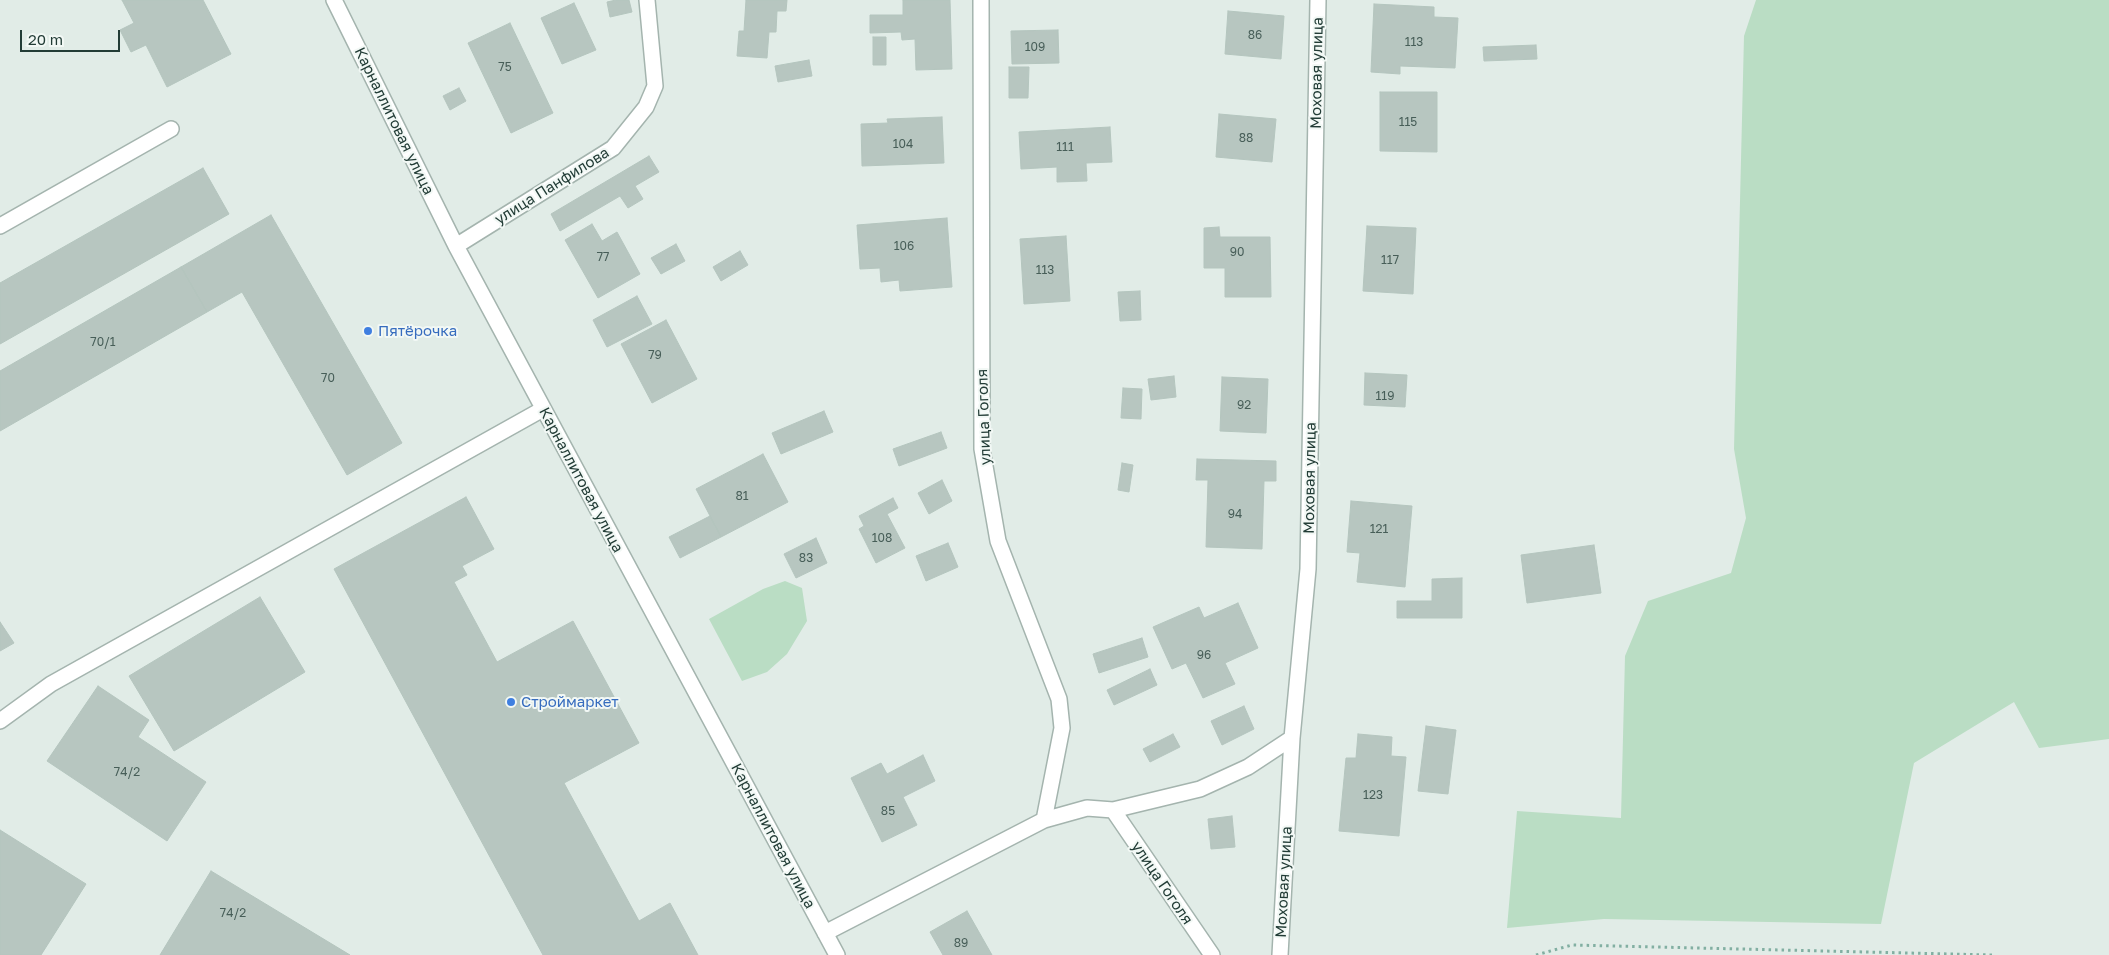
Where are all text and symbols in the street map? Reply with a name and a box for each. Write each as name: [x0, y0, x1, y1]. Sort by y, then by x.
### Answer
street label: Моховая улица: [1307, 17, 1327, 129]
scale bar: [22, 20, 122, 52]
house number: 86: [1248, 28, 1262, 42]
text: 20 m: [28, 30, 63, 48]
house number: 113: [1405, 35, 1423, 49]
house number: 109: [1025, 40, 1045, 54]
street label: Карналлитовая улица: [350, 44, 438, 198]
house number: 75: [498, 60, 512, 74]
house number: 115: [1399, 115, 1417, 129]
house number: 88: [1239, 131, 1253, 145]
house number: 104: [893, 137, 913, 151]
house number: 111: [1056, 140, 1074, 154]
street label: улица Панфилова: [491, 144, 613, 228]
house number: 106: [894, 239, 914, 253]
house number: 90: [1230, 245, 1244, 259]
house number: 77: [597, 250, 609, 264]
house number: 117: [1381, 253, 1399, 267]
house number: 113: [1036, 263, 1054, 277]
place label: Пятёрочка: [378, 322, 457, 340]
marker: Пятёрочка: [362, 325, 374, 337]
house number: 70/1: [90, 335, 116, 349]
house number: 79: [648, 348, 662, 362]
street label: улица Гоголя: [973, 369, 995, 465]
house number: 70: [321, 371, 335, 385]
house number: 119: [1376, 389, 1394, 403]
house number: 92: [1237, 398, 1251, 412]
street label: Карналлитовая улица: [535, 404, 627, 556]
street label: Моховая улица: [1300, 422, 1320, 534]
house number: 81: [735, 489, 749, 503]
house number: 94: [1228, 507, 1242, 521]
house number: 121: [1370, 522, 1388, 536]
house number: 108: [872, 531, 892, 545]
house number: 83: [799, 551, 813, 565]
house number: 96: [1197, 648, 1211, 662]
place label: Строймаркет: [521, 693, 619, 711]
marker: Строймаркет: [505, 696, 517, 708]
street label: Карналлитовая улица: [727, 760, 819, 912]
house number: 74/2: [114, 765, 140, 779]
house number: 123: [1363, 788, 1383, 802]
house number: 85: [881, 804, 895, 818]
street label: Моховая улица: [1272, 826, 1296, 938]
street label: улица Гоголя: [1128, 838, 1196, 928]
house number: 74/2: [220, 906, 246, 920]
house number: 89: [954, 936, 968, 950]

